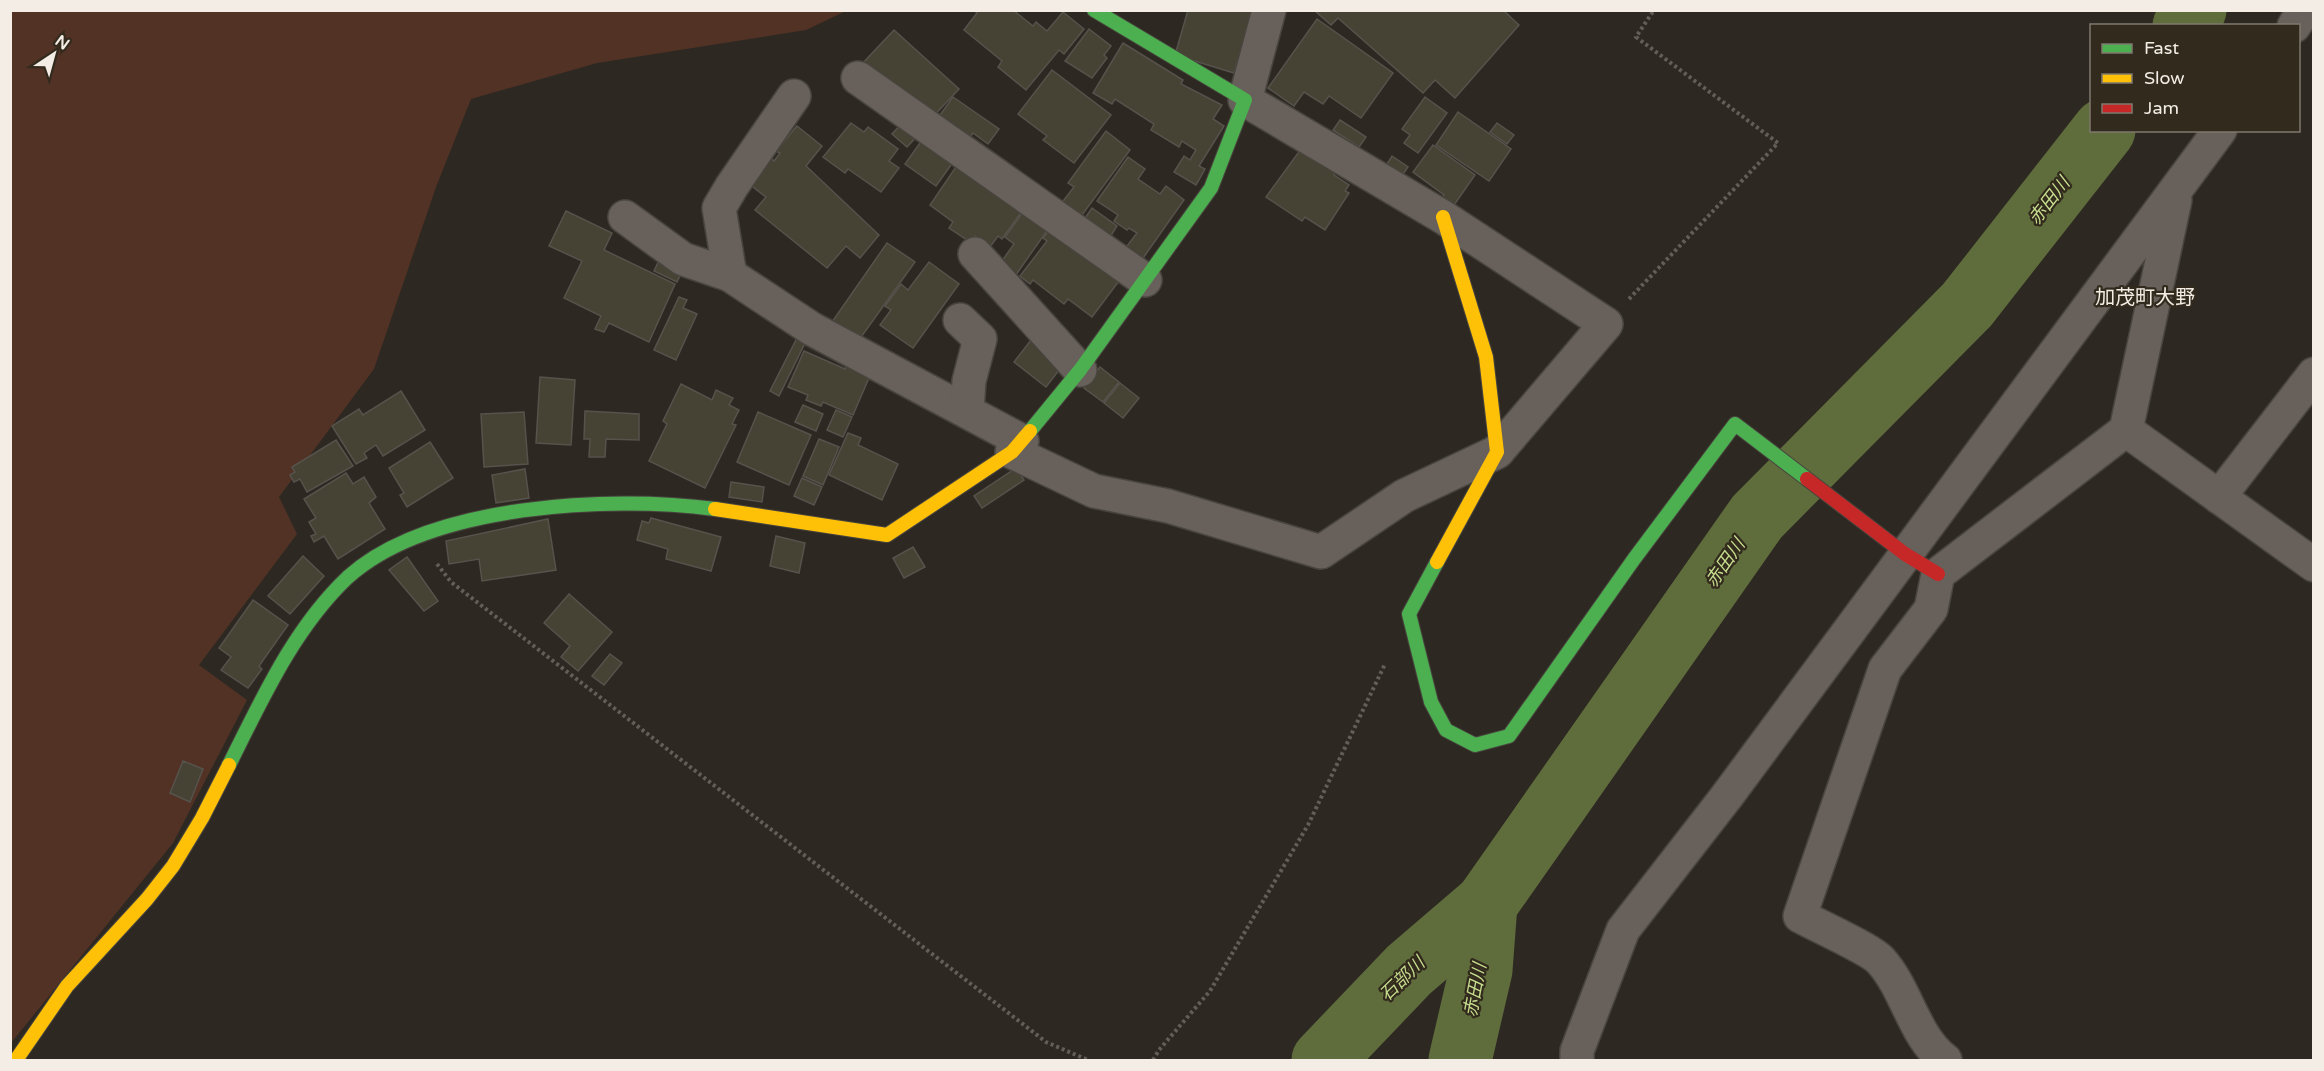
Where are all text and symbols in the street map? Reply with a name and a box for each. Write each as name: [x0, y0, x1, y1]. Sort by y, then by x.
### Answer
north arrow: [24, 24, 84, 84]
legend: [2090, 24, 2300, 132]
text: N: [51, 31, 73, 55]
text: Fast: [2144, 37, 2179, 59]
text: Slow: [2144, 67, 2185, 89]
text: Jam: [2144, 97, 2179, 119]
water label: 赤田川: [2024, 171, 2076, 229]
district label: 加茂町大野: [2095, 286, 2195, 310]
water label: 赤田川: [1701, 533, 1751, 591]
water label: 石部川: [1375, 951, 1431, 1006]
water label: 赤田川: [1459, 959, 1491, 1019]

